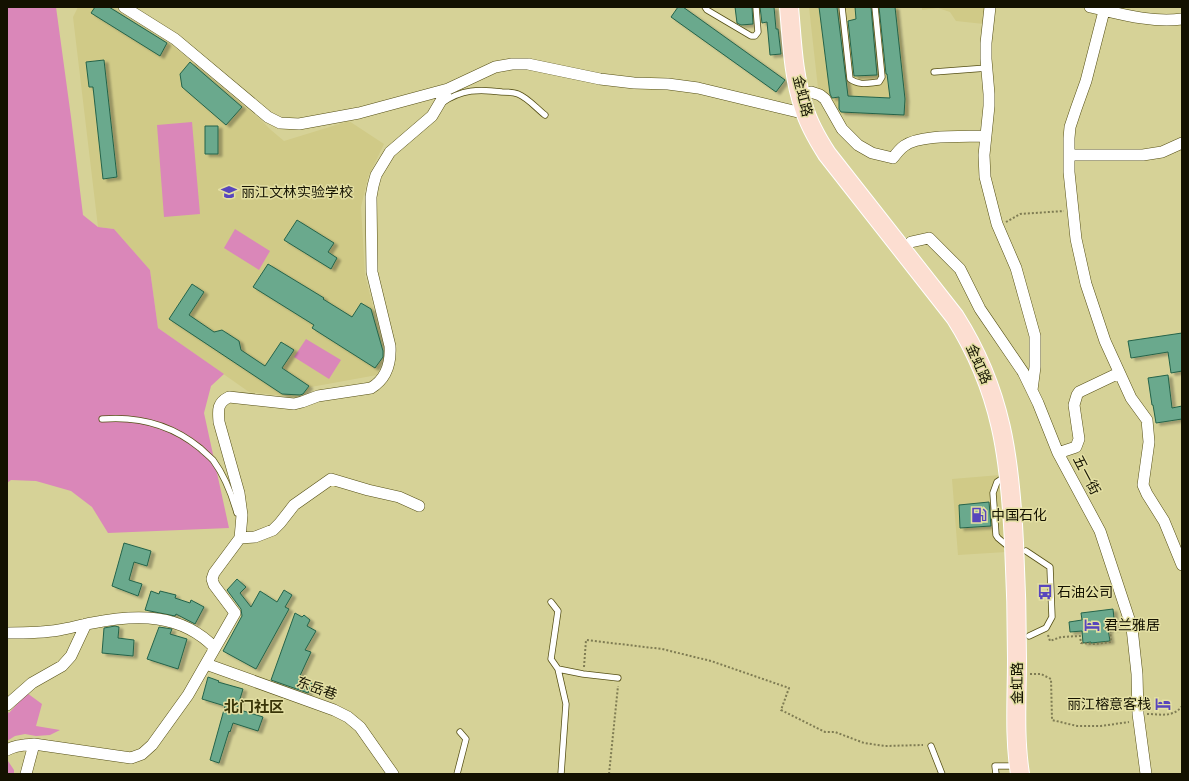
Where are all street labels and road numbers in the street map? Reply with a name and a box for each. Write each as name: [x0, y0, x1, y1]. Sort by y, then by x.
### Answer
street label: 金虹路: [789, 74, 816, 119]
street label: 金虹路: [962, 342, 995, 387]
street label: 五一街: [1069, 453, 1104, 498]
street label: 金虹路: [1009, 662, 1026, 704]
street label: 东岳巷: [294, 673, 339, 704]

